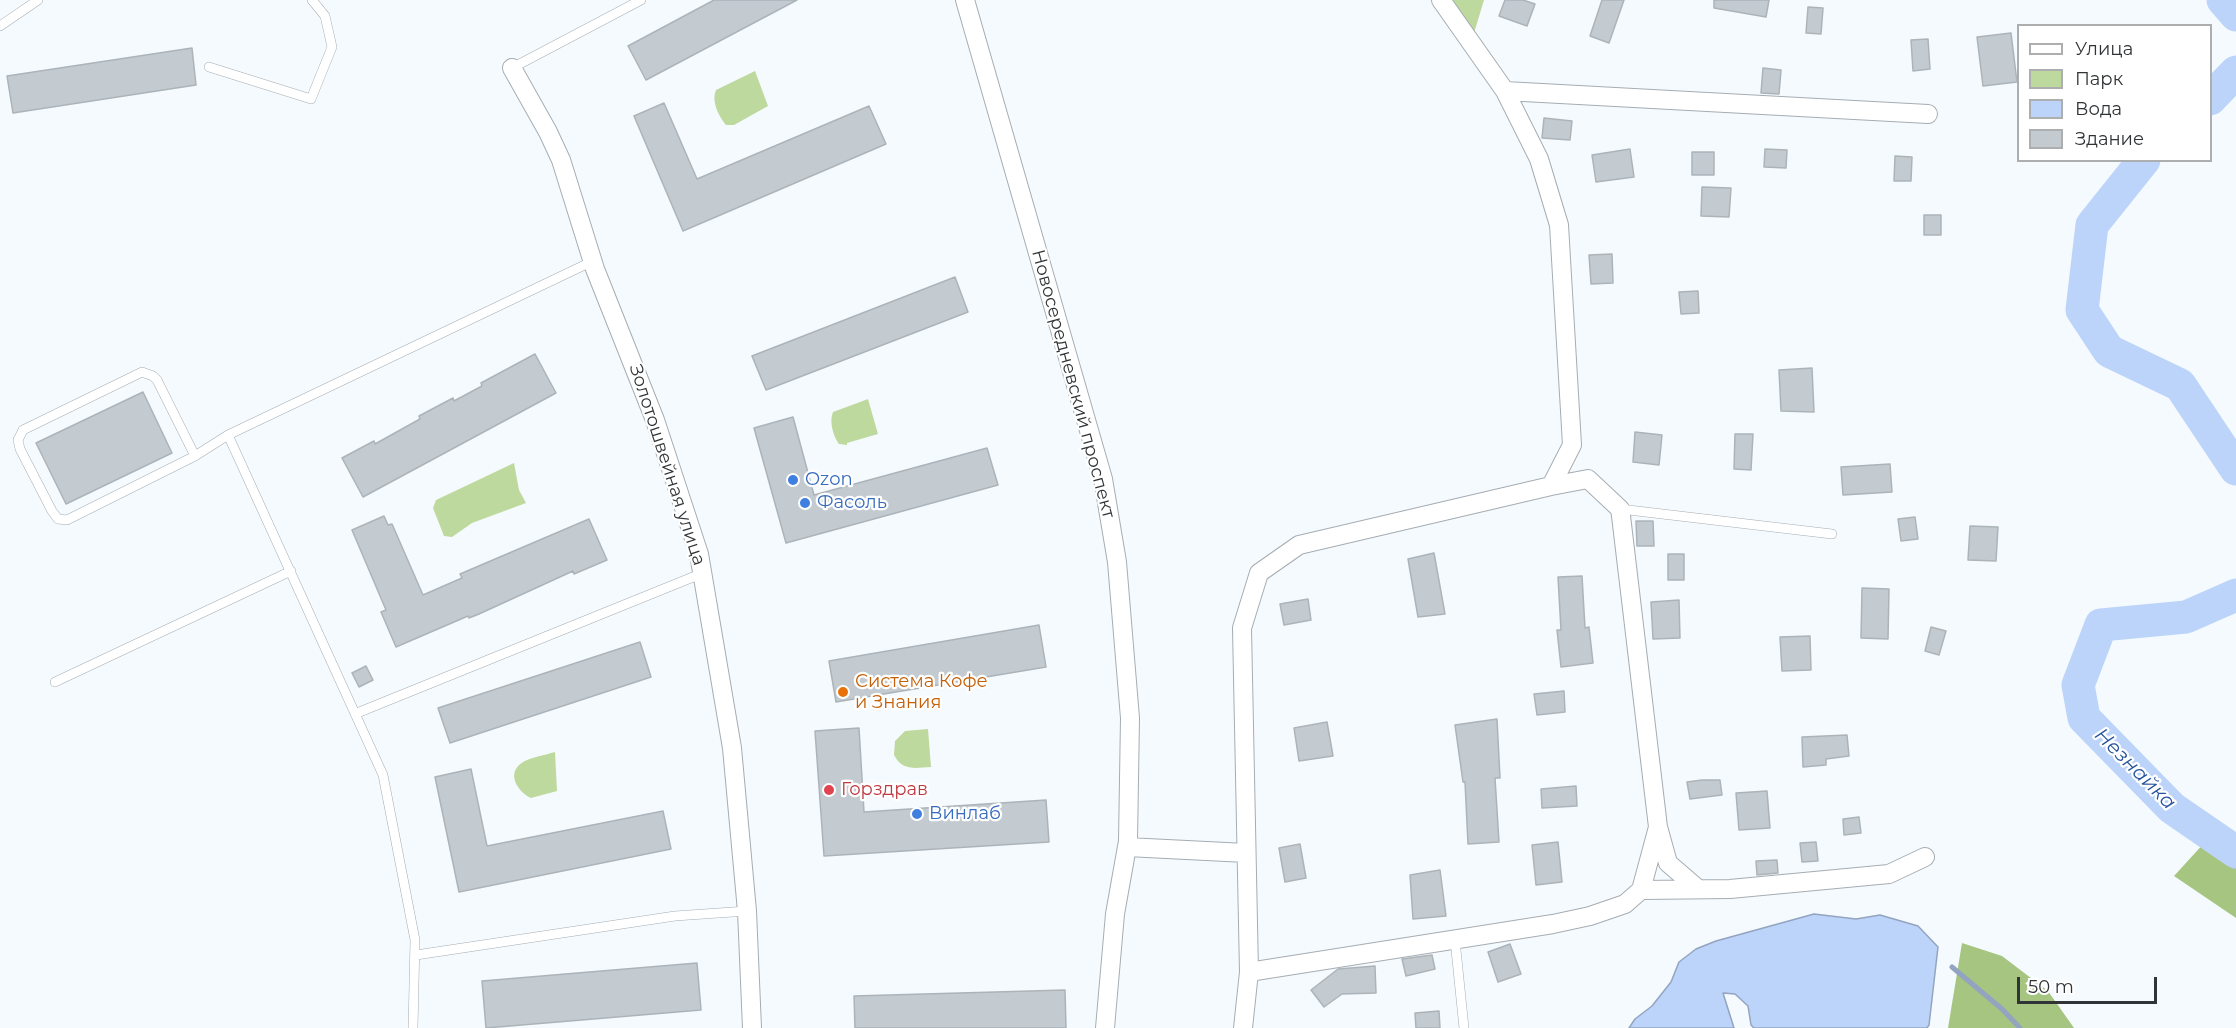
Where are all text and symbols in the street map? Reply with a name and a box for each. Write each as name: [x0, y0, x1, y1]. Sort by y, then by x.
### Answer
legend: [2017, 24, 2212, 162]
text: Улица: [2075, 38, 2133, 60]
text: Парк: [2075, 68, 2123, 90]
text: Вода: [2075, 98, 2122, 120]
text: Здание: [2075, 128, 2144, 150]
street label: Новосередневский проспект: [1027, 247, 1119, 521]
street label: Золотошвейная улица: [624, 362, 710, 568]
place label: Ozon: [805, 469, 853, 491]
marker: Ozon: [786, 473, 800, 487]
place label: Фасоль: [817, 492, 887, 514]
marker: Фасоль: [798, 496, 812, 510]
place label: Система Кофе и Знания: [855, 671, 988, 714]
marker: Система Кофе и Знания: [836, 685, 850, 699]
water label: Незнайка: [2089, 723, 2181, 815]
place label: Горздрав: [841, 779, 928, 801]
marker: Горздрав: [822, 783, 836, 797]
place label: Винлаб: [929, 803, 1001, 825]
marker: Винлаб: [910, 807, 924, 821]
scale bar: [2020, 965, 2160, 1003]
text: 50 m: [2028, 976, 2074, 998]

